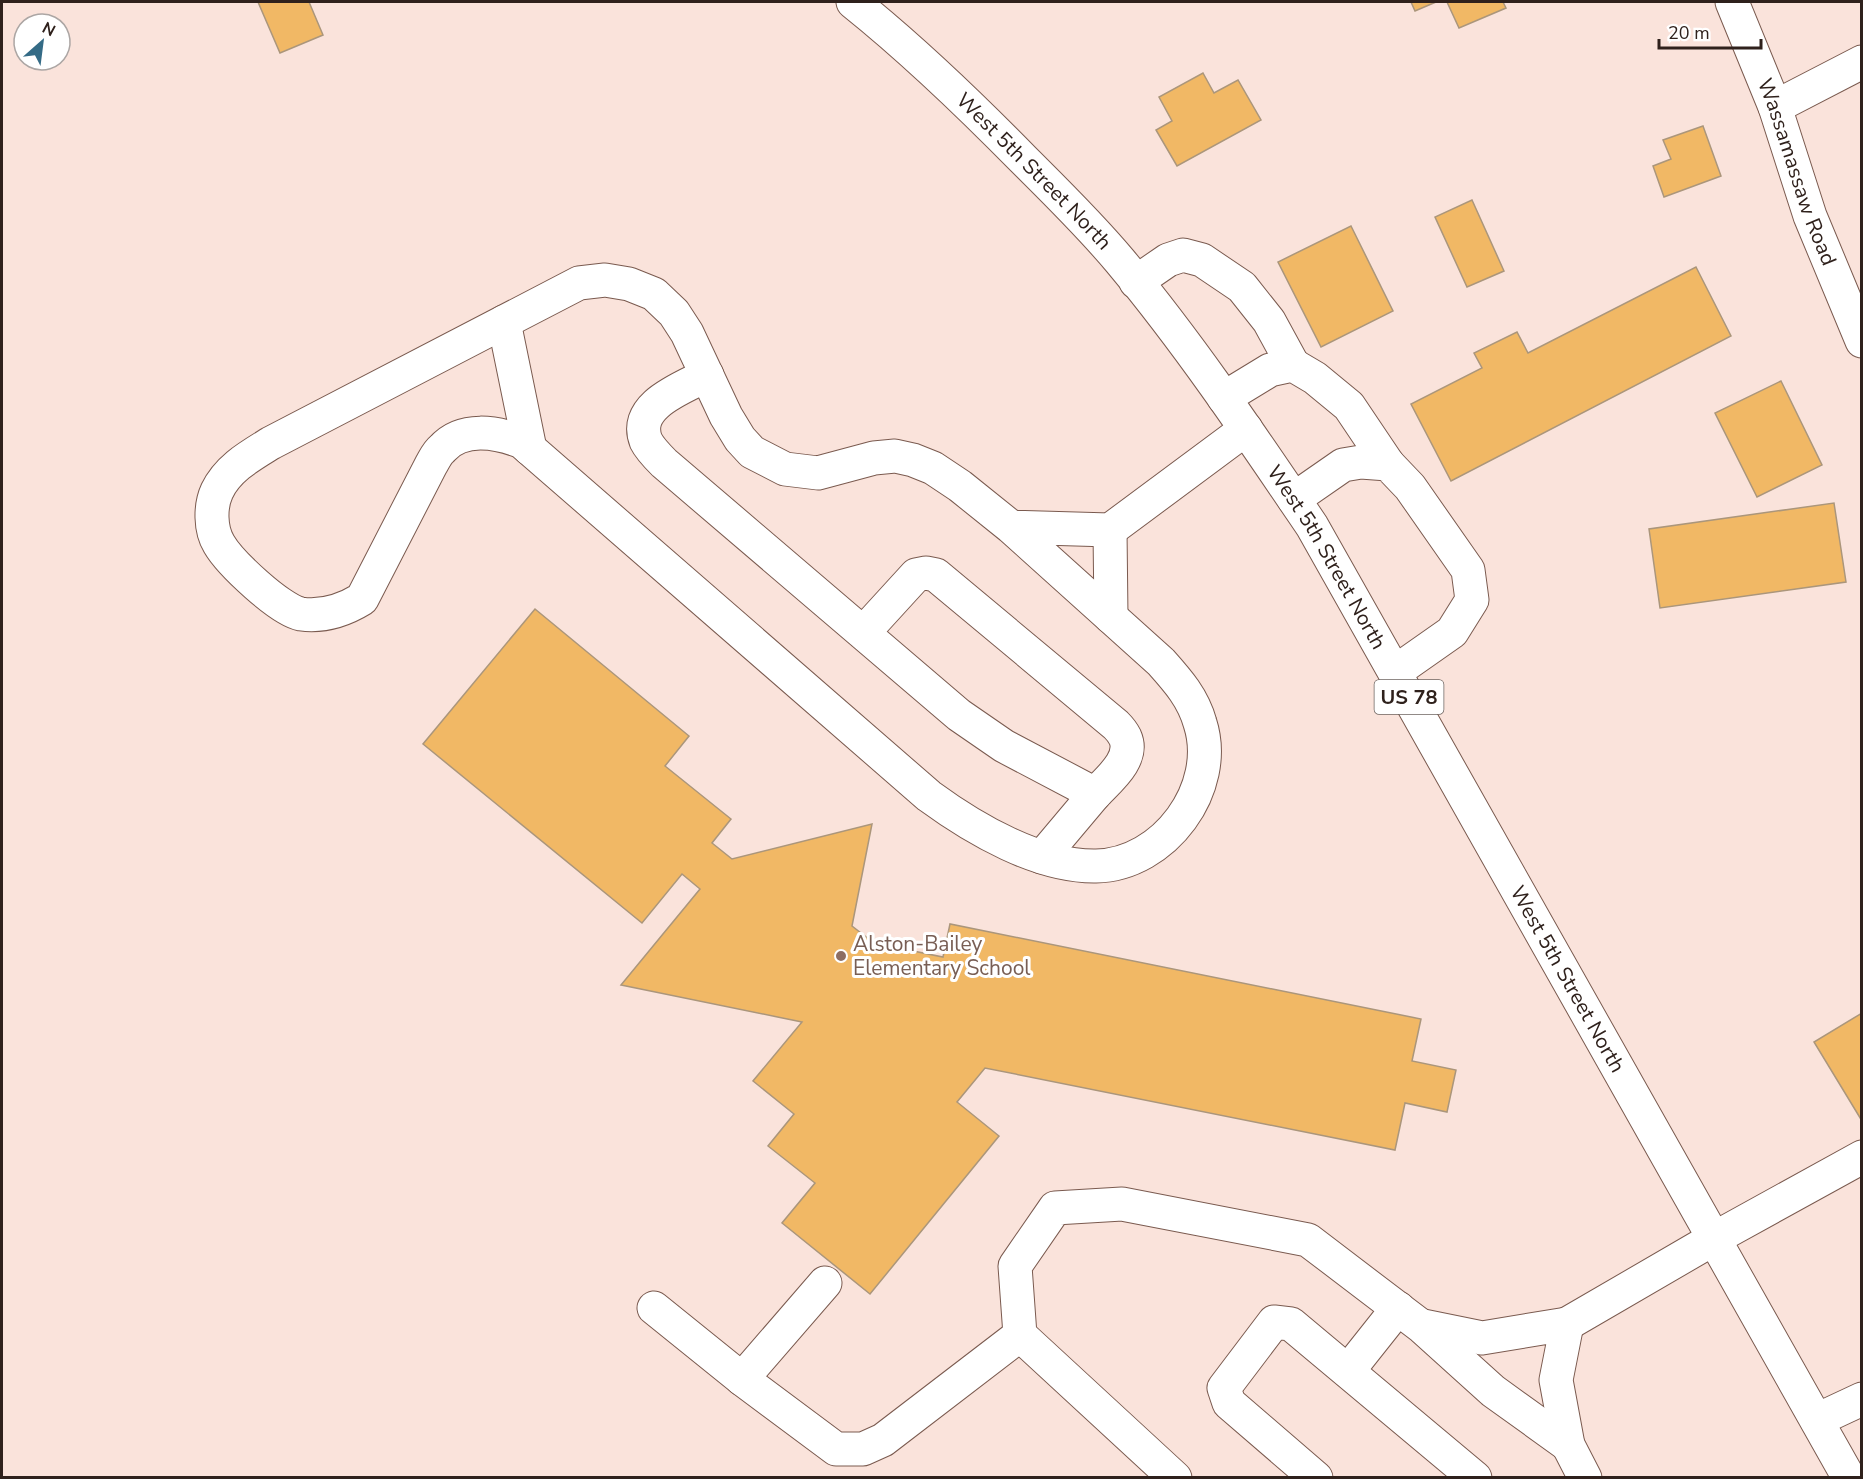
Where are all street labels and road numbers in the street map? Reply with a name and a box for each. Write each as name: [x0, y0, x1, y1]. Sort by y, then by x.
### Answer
street label: Wassamassaw Road: [1751, 74, 1843, 270]
street label: West 5th Street North: [950, 86, 1118, 256]
street label: West 5th Street North: [1261, 459, 1393, 654]
road number: US 78: [1374, 680, 1444, 714]
street label: West 5th Street North: [1504, 881, 1632, 1078]

